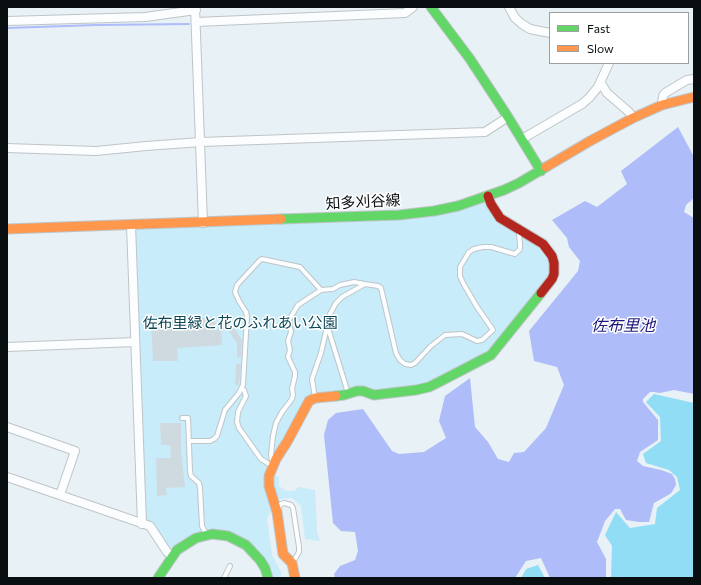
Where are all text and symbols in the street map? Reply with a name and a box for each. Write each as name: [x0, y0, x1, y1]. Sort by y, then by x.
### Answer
legend: [549, 12, 689, 64]
text: Fast: [587, 21, 610, 35]
text: Slow: [587, 41, 614, 55]
street label: 知多刈谷線: [325, 191, 401, 213]
park label: 佐布里緑と花のふれあい公園: [143, 314, 337, 332]
water label: 佐布里池: [591, 316, 655, 336]

